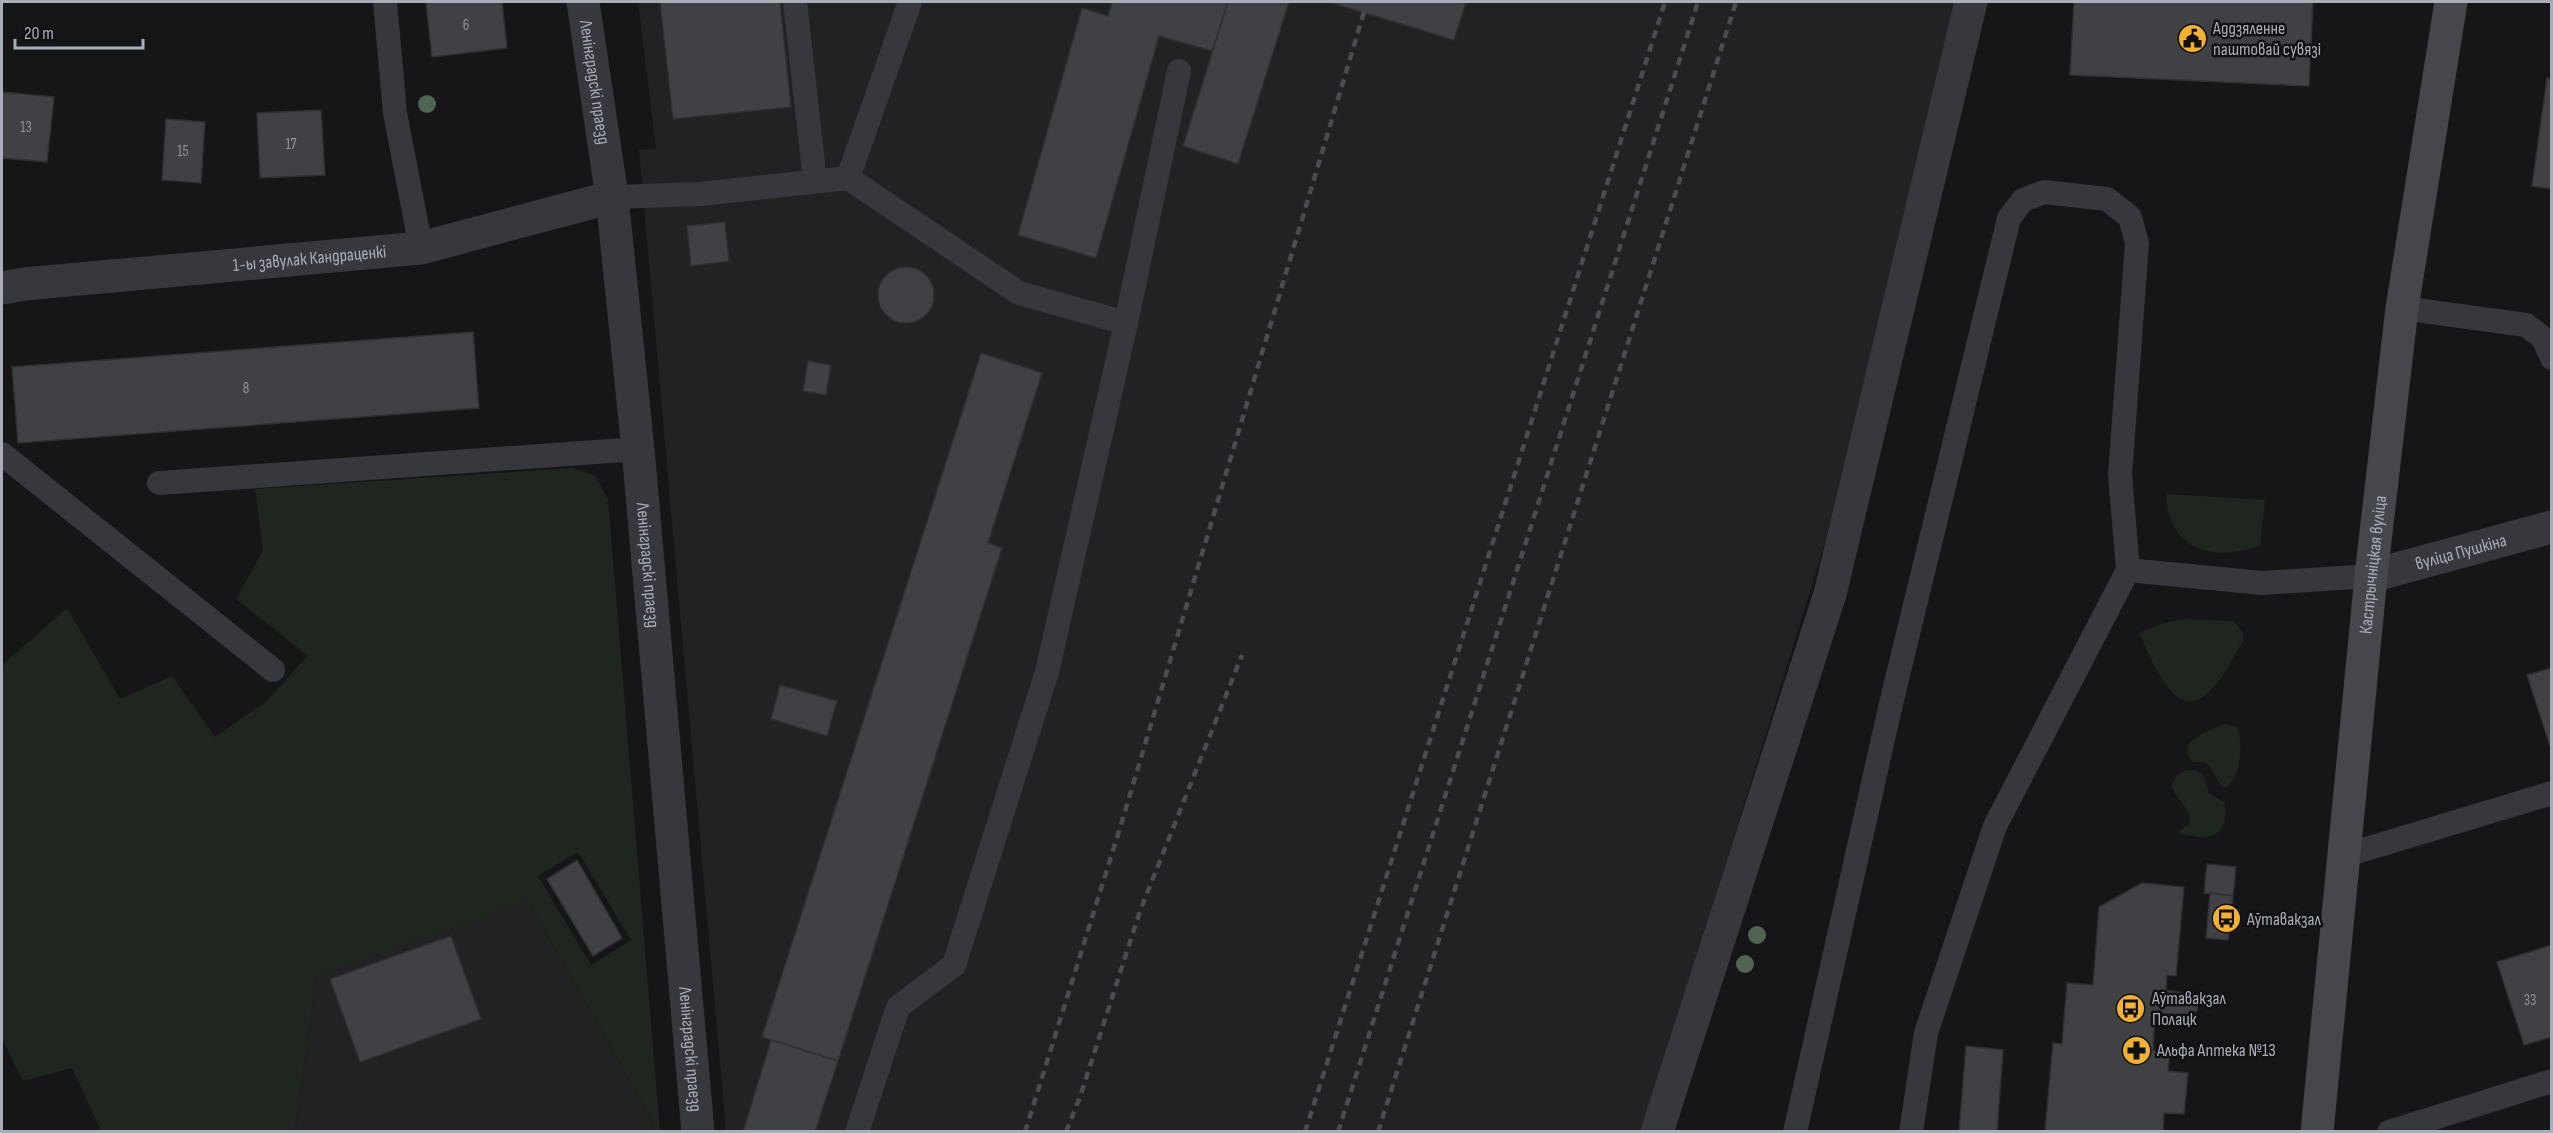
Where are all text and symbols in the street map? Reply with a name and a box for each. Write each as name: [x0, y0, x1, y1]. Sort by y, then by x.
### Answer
scale bar: [15, 12, 142, 50]
house number: 6: [463, 16, 469, 35]
street label: Ленінградскі праезд: [575, 17, 615, 146]
place label: Аддзяленне паштовай сувязі: [2212, 18, 2321, 60]
public building icon: Аддзяленне паштовай сувязі: [2176, 22, 2208, 54]
text: 20 m: [24, 23, 54, 44]
house number: 13: [20, 118, 32, 137]
house number: 17: [285, 135, 297, 154]
house number: 15: [177, 142, 189, 161]
street label: 1-ы завулак Кандраценкі: [232, 241, 387, 276]
house number: 8: [243, 379, 249, 398]
street label: Кастрычніцкая вуліца: [2355, 494, 2391, 635]
street label: Ленінградскі праезд: [632, 501, 664, 629]
street label: вуліца Пушкіна: [2413, 529, 2509, 574]
bus stop icon: Аўтавакзал: [2210, 903, 2242, 935]
place label: Аўтавакзал: [2246, 909, 2321, 930]
street label: Ленінградскі праезд: [675, 985, 707, 1113]
place label: Аўтавакзал Полацк: [2151, 988, 2226, 1030]
house number: 33: [2524, 991, 2536, 1010]
bus stop icon: Аўтавакзал Полацк: [2115, 992, 2147, 1024]
pharmacy icon: Альфа Аптека №13: [2120, 1034, 2152, 1066]
place label: Альфа Аптека №13: [2156, 1040, 2276, 1061]

